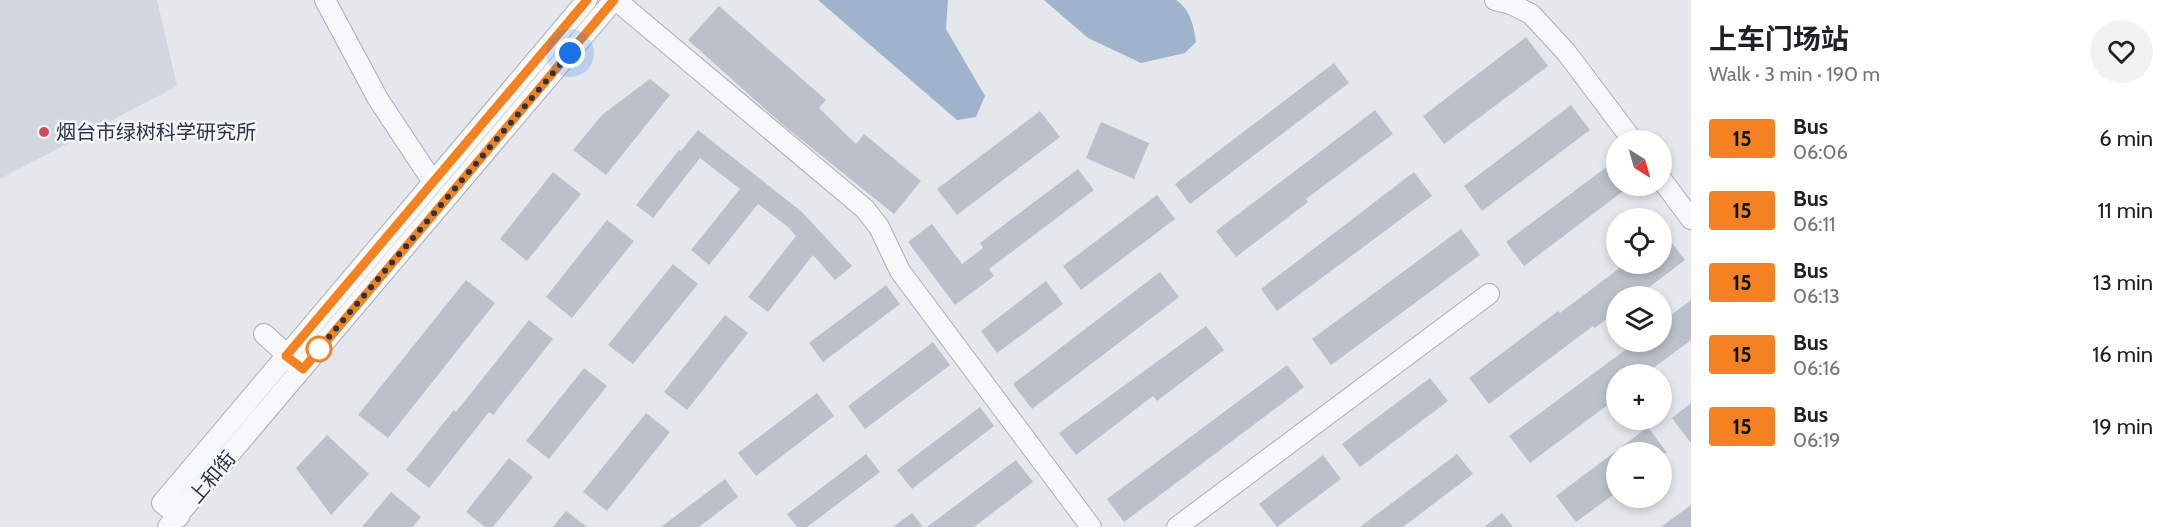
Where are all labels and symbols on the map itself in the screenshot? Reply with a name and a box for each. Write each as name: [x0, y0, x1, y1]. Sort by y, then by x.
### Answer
your location: [555, 38, 585, 68]
place label: 烟台市绿树科学研究所: [56, 120, 256, 144]
marker: 烟台市绿树科学研究所: [37, 125, 51, 139]
north arrow: [1606, 130, 1672, 196]
unlabelled marker: [306, 336, 332, 362]
street label: 上和街: [184, 446, 240, 508]

